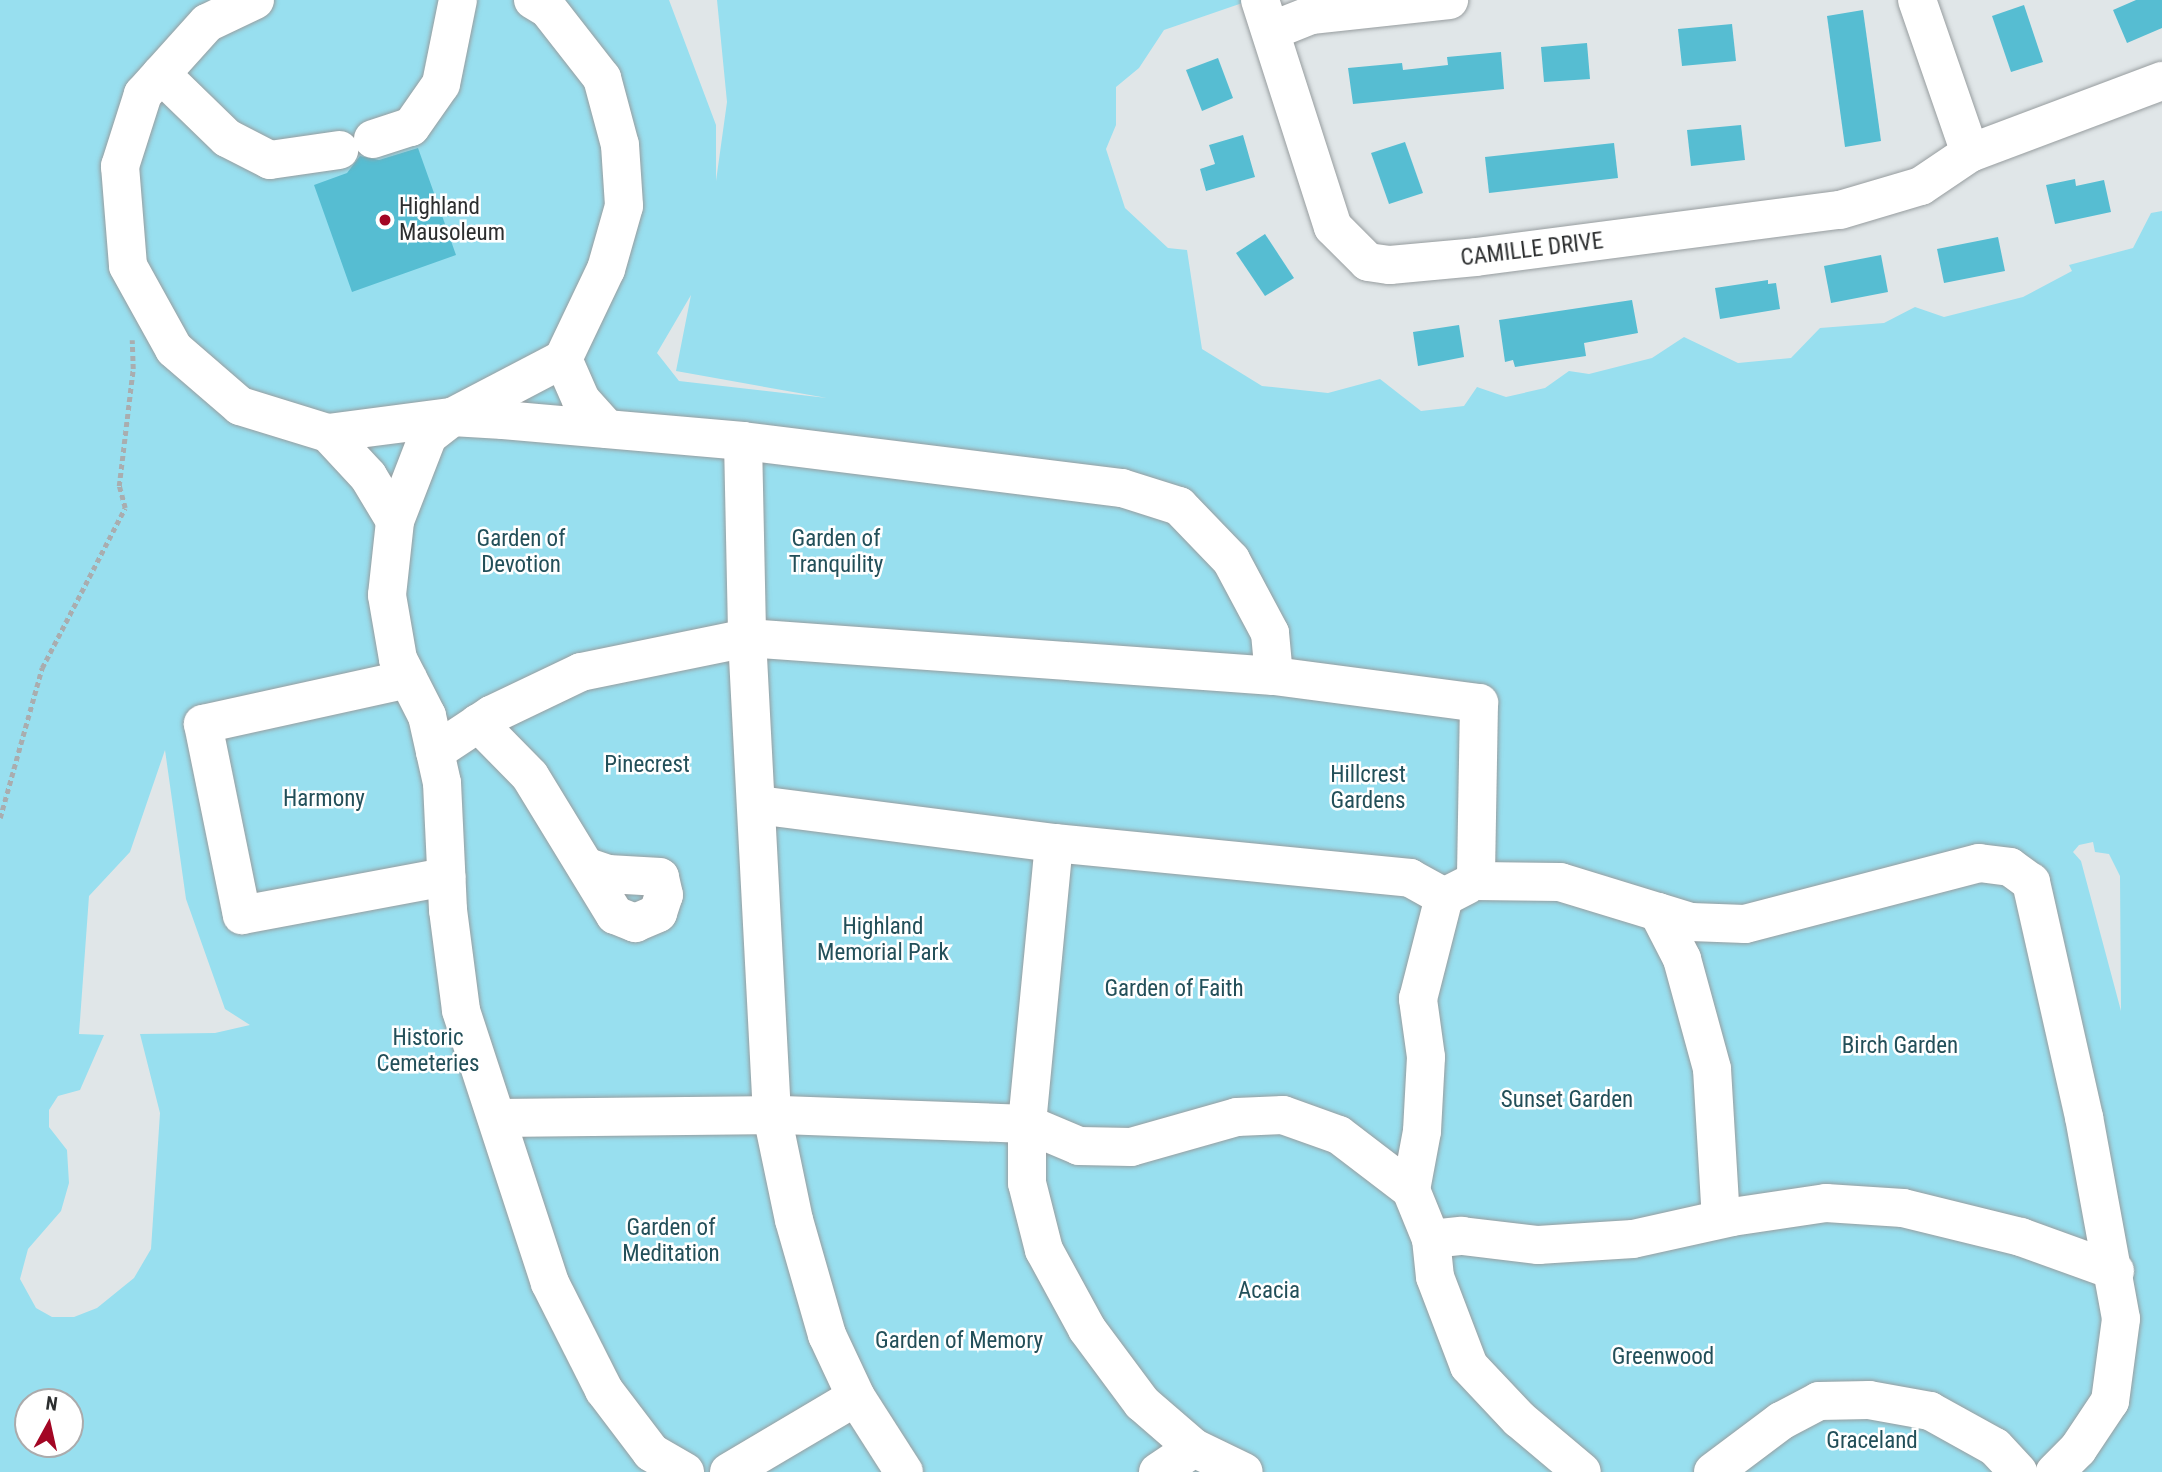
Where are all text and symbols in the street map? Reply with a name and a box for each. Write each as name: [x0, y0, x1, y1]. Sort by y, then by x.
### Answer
place label: Highland Mausoleum: [399, 193, 505, 247]
marker: Highland Mausoleum: [377, 212, 393, 228]
street label: CAMILLE DRIVE: [1459, 228, 1605, 272]
park label: Garden of Devotion: [477, 525, 565, 579]
park label: Garden of Tranquility: [789, 525, 883, 579]
park label: Pinecrest: [604, 751, 690, 779]
park label: Hillcrest Gardens: [1330, 761, 1406, 815]
park label: Harmony: [283, 785, 365, 813]
park label: Highland Memorial Park: [817, 913, 949, 967]
park label: Garden of Faith: [1105, 975, 1243, 1003]
park label: Historic Cemeteries: [376, 1024, 480, 1078]
park label: Birch Garden: [1842, 1032, 1958, 1060]
park label: Sunset Garden: [1501, 1086, 1633, 1114]
park label: Garden of Meditation: [622, 1214, 720, 1268]
park label: Acacia: [1238, 1277, 1300, 1305]
park label: Garden of Memory: [875, 1327, 1043, 1355]
park label: Greenwood: [1612, 1343, 1714, 1371]
north arrow: [14, 1388, 84, 1458]
text: N: [44, 1391, 59, 1416]
park label: Graceland: [1826, 1427, 1918, 1455]

